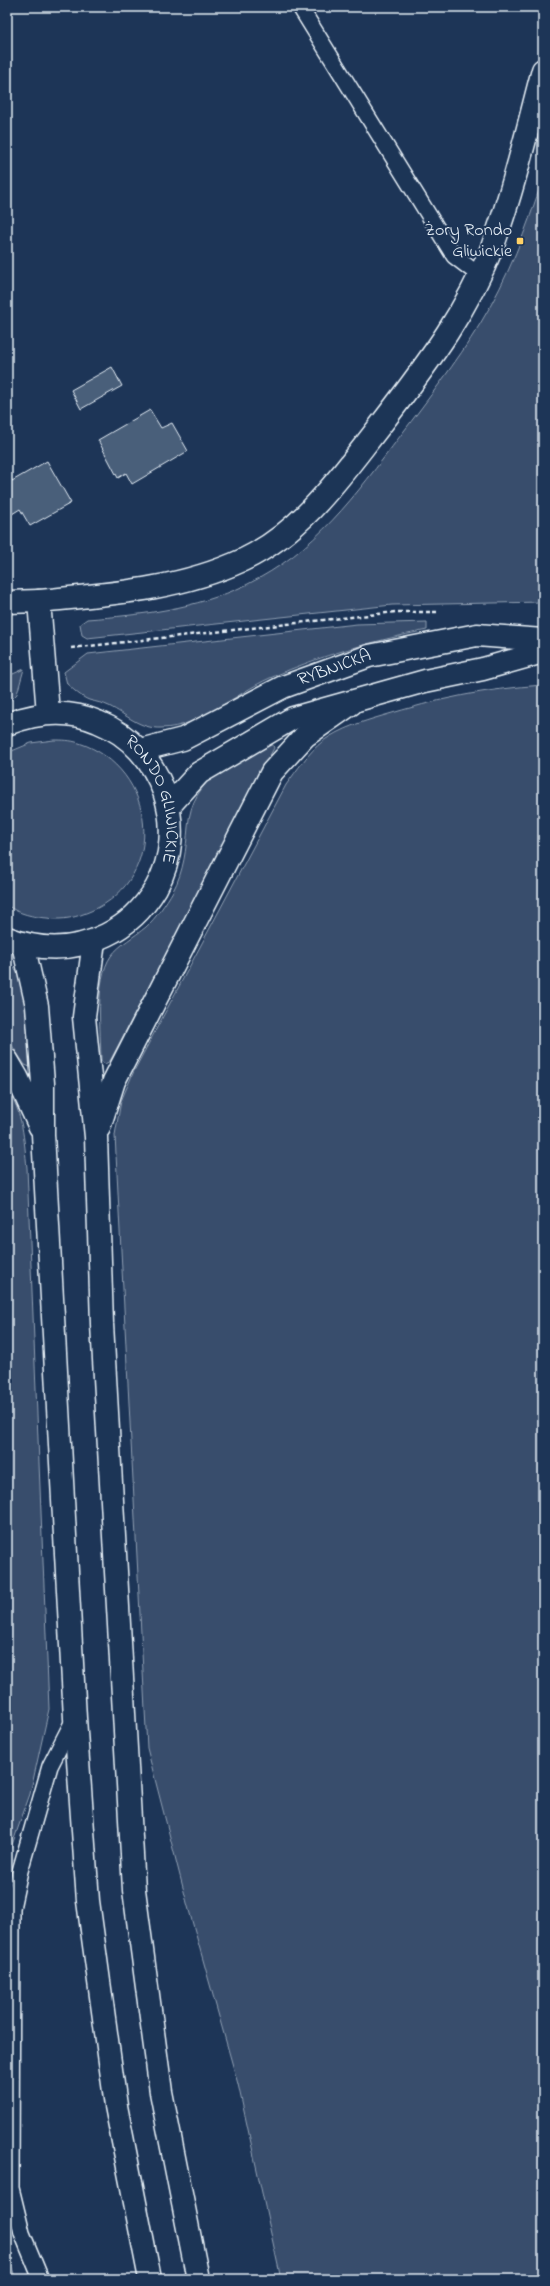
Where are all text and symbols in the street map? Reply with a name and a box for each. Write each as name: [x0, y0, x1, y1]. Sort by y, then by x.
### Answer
place label: Żory Rondo Gliwickie: [425, 218, 513, 265]
marker: Żory Rondo Gliwickie: [515, 236, 525, 246]
street label: RYBNICKA: [294, 643, 375, 694]
street label: RONDO GLIWICKIE: [118, 729, 184, 866]

